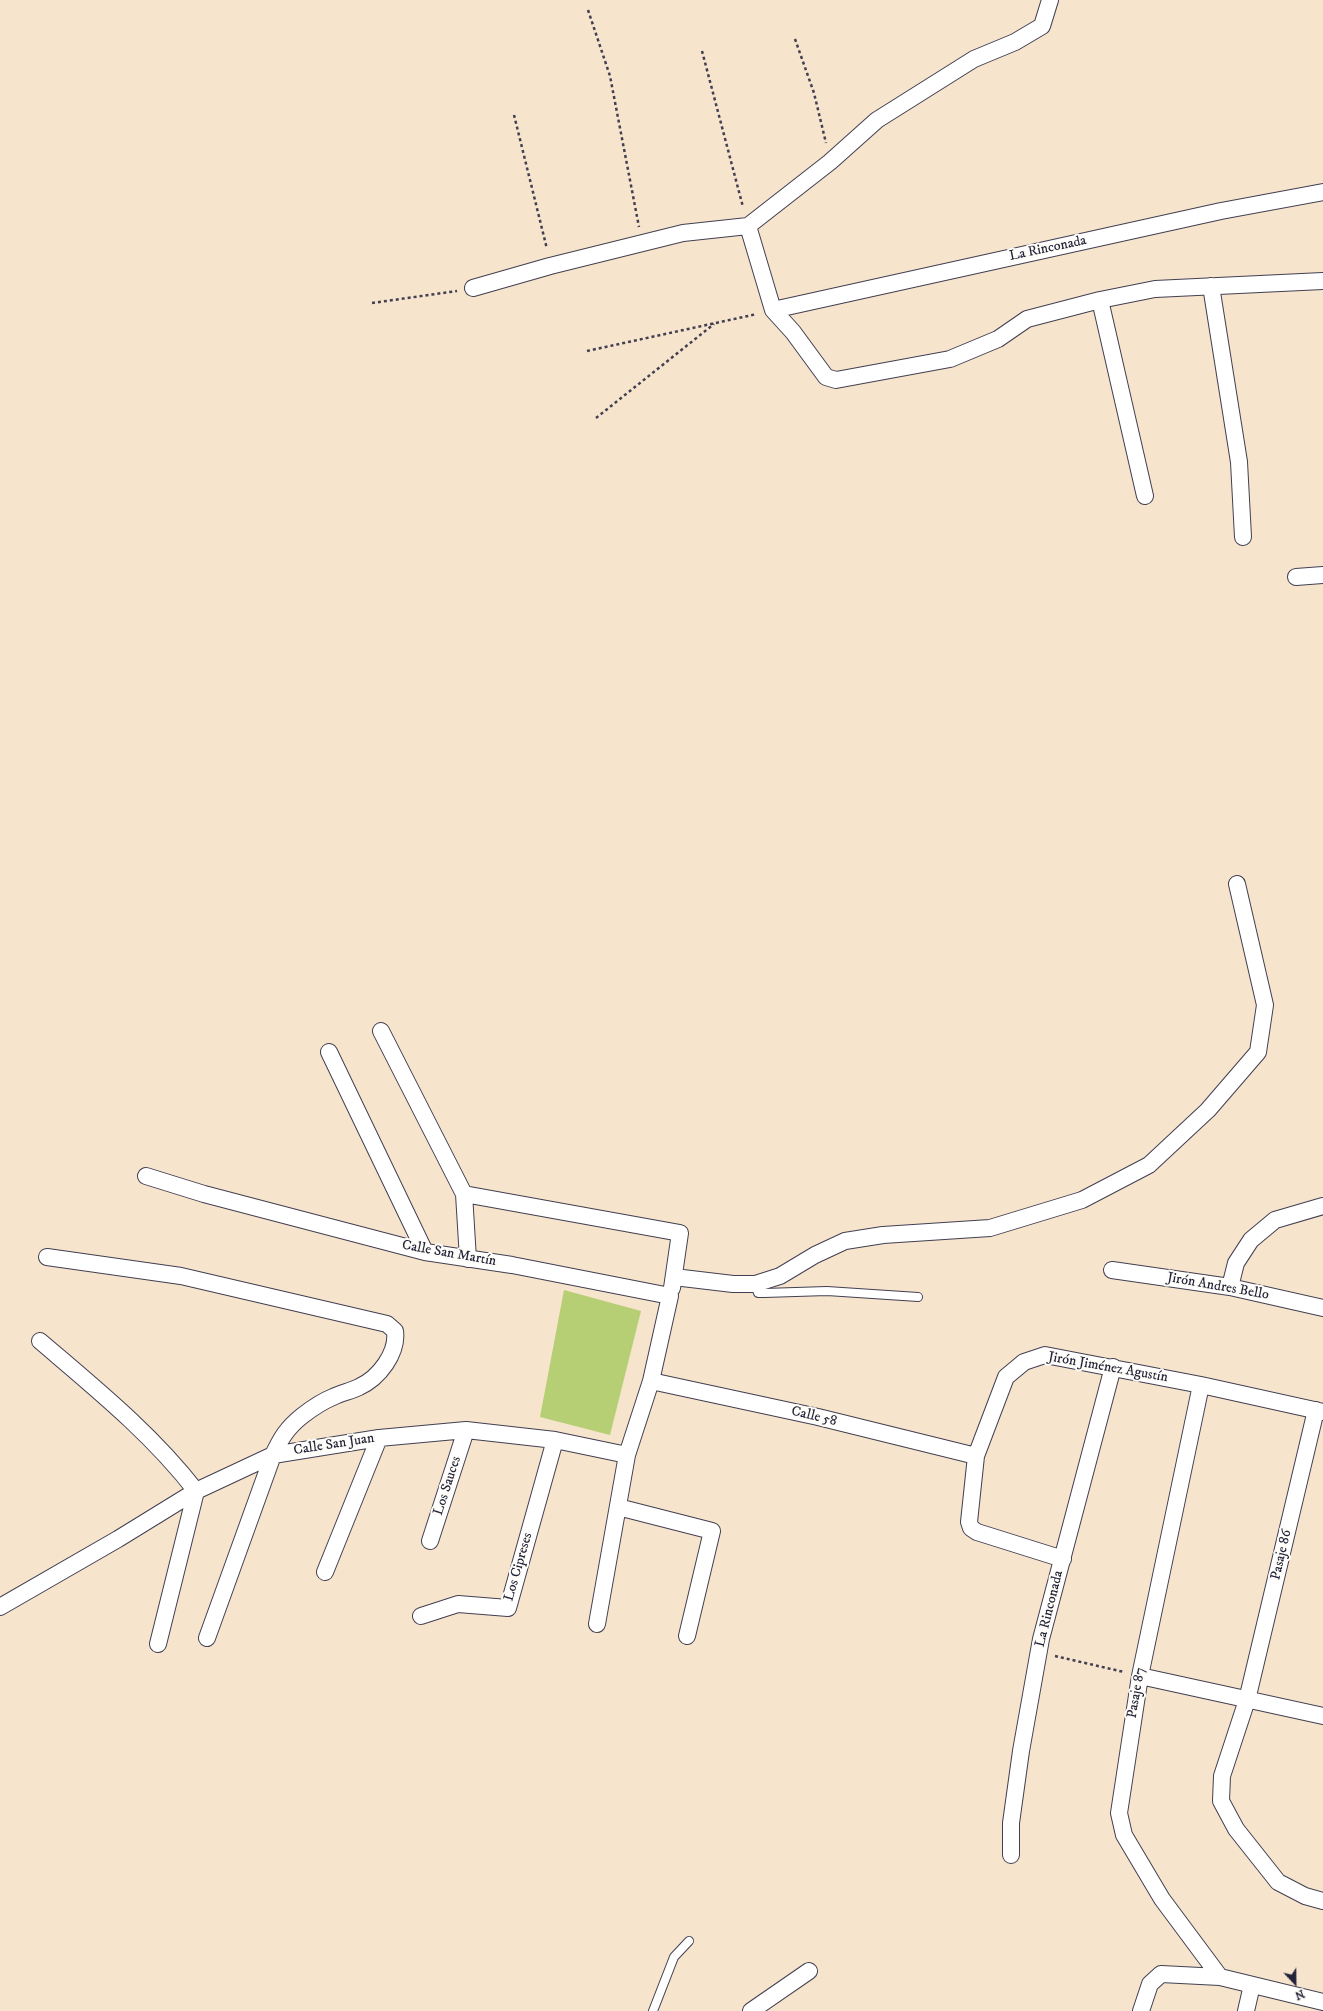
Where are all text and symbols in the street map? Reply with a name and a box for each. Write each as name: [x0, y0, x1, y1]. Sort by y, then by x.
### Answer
street label: La Rinconada: [1008, 233, 1088, 265]
street label: Calle San Martín: [401, 1237, 497, 1271]
street label: Jirón Andres Bello: [1166, 1270, 1270, 1304]
street label: Jirón Jiménez Agustín: [1047, 1349, 1169, 1387]
street label: Calle 58: [790, 1404, 838, 1430]
street label: Calle San Juan: [293, 1430, 375, 1460]
street label: Los Sauces: [431, 1454, 465, 1518]
street label: Pasaje 86: [1268, 1528, 1296, 1582]
street label: Los Cipreses: [501, 1531, 537, 1603]
street label: La Rinconada: [1032, 1569, 1068, 1649]
street label: Pasaje 87: [1124, 1666, 1150, 1720]
north arrow: [1275, 1963, 1315, 2003]
text: N: [1293, 1986, 1306, 2002]

